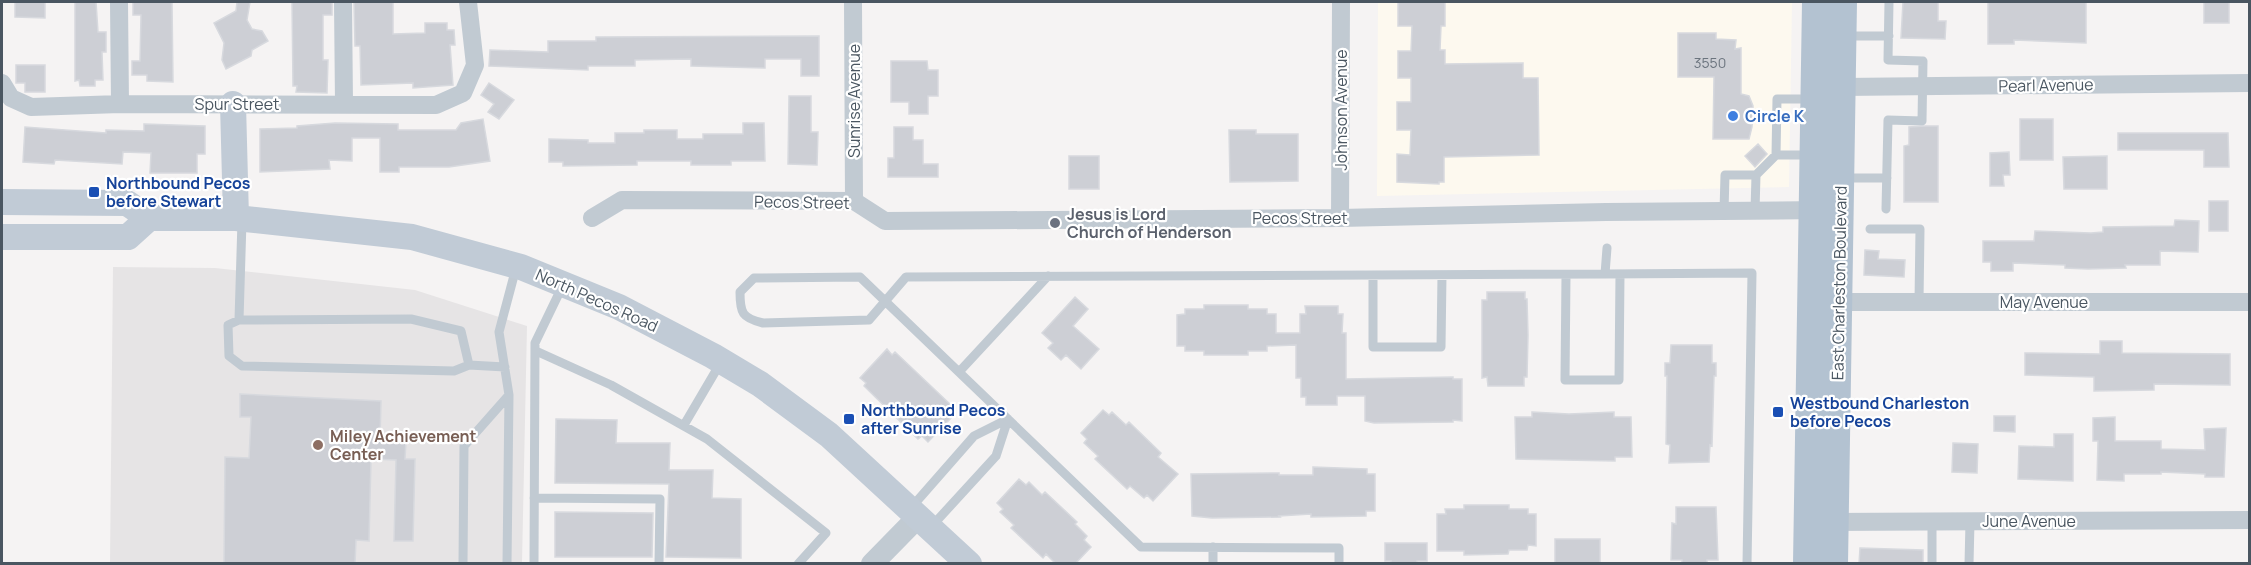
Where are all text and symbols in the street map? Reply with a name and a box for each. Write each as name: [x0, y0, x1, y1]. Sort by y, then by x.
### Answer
street label: Sunrise Avenue: [843, 44, 865, 158]
street label: Johnson Avenue: [1330, 49, 1352, 171]
house number: 3550: [1694, 53, 1726, 72]
street label: Pearl Avenue: [1998, 73, 2094, 97]
street label: Spur Street: [195, 93, 279, 115]
place label: Circle K: [1745, 105, 1805, 127]
marker: Circle K: [1726, 109, 1740, 123]
place label: Northbound Pecos before Stewart: [106, 172, 251, 212]
marker: Northbound Pecos before Stewart: [87, 185, 101, 199]
street label: East Charleston Boulevard: [1826, 186, 1852, 380]
street label: Pecos Street: [754, 190, 850, 214]
place label: Jesus is Lord Church of Henderson: [1067, 203, 1232, 243]
street label: Pecos Street: [1252, 207, 1348, 229]
marker: Jesus is Lord Church of Henderson: [1048, 216, 1062, 230]
street label: North Pecos Road: [532, 263, 662, 337]
street label: May Avenue: [2000, 291, 2088, 313]
place label: Westbound Charleston before Pecos: [1790, 392, 1969, 432]
place label: Northbound Pecos after Sunrise: [861, 399, 1006, 439]
marker: Westbound Charleston before Pecos: [1771, 405, 1785, 419]
marker: Northbound Pecos after Sunrise: [842, 412, 856, 426]
place label: Miley Achievement Center: [330, 425, 477, 465]
marker: Miley Achievement Center: [311, 438, 325, 452]
street label: June Avenue: [1982, 510, 2076, 532]

